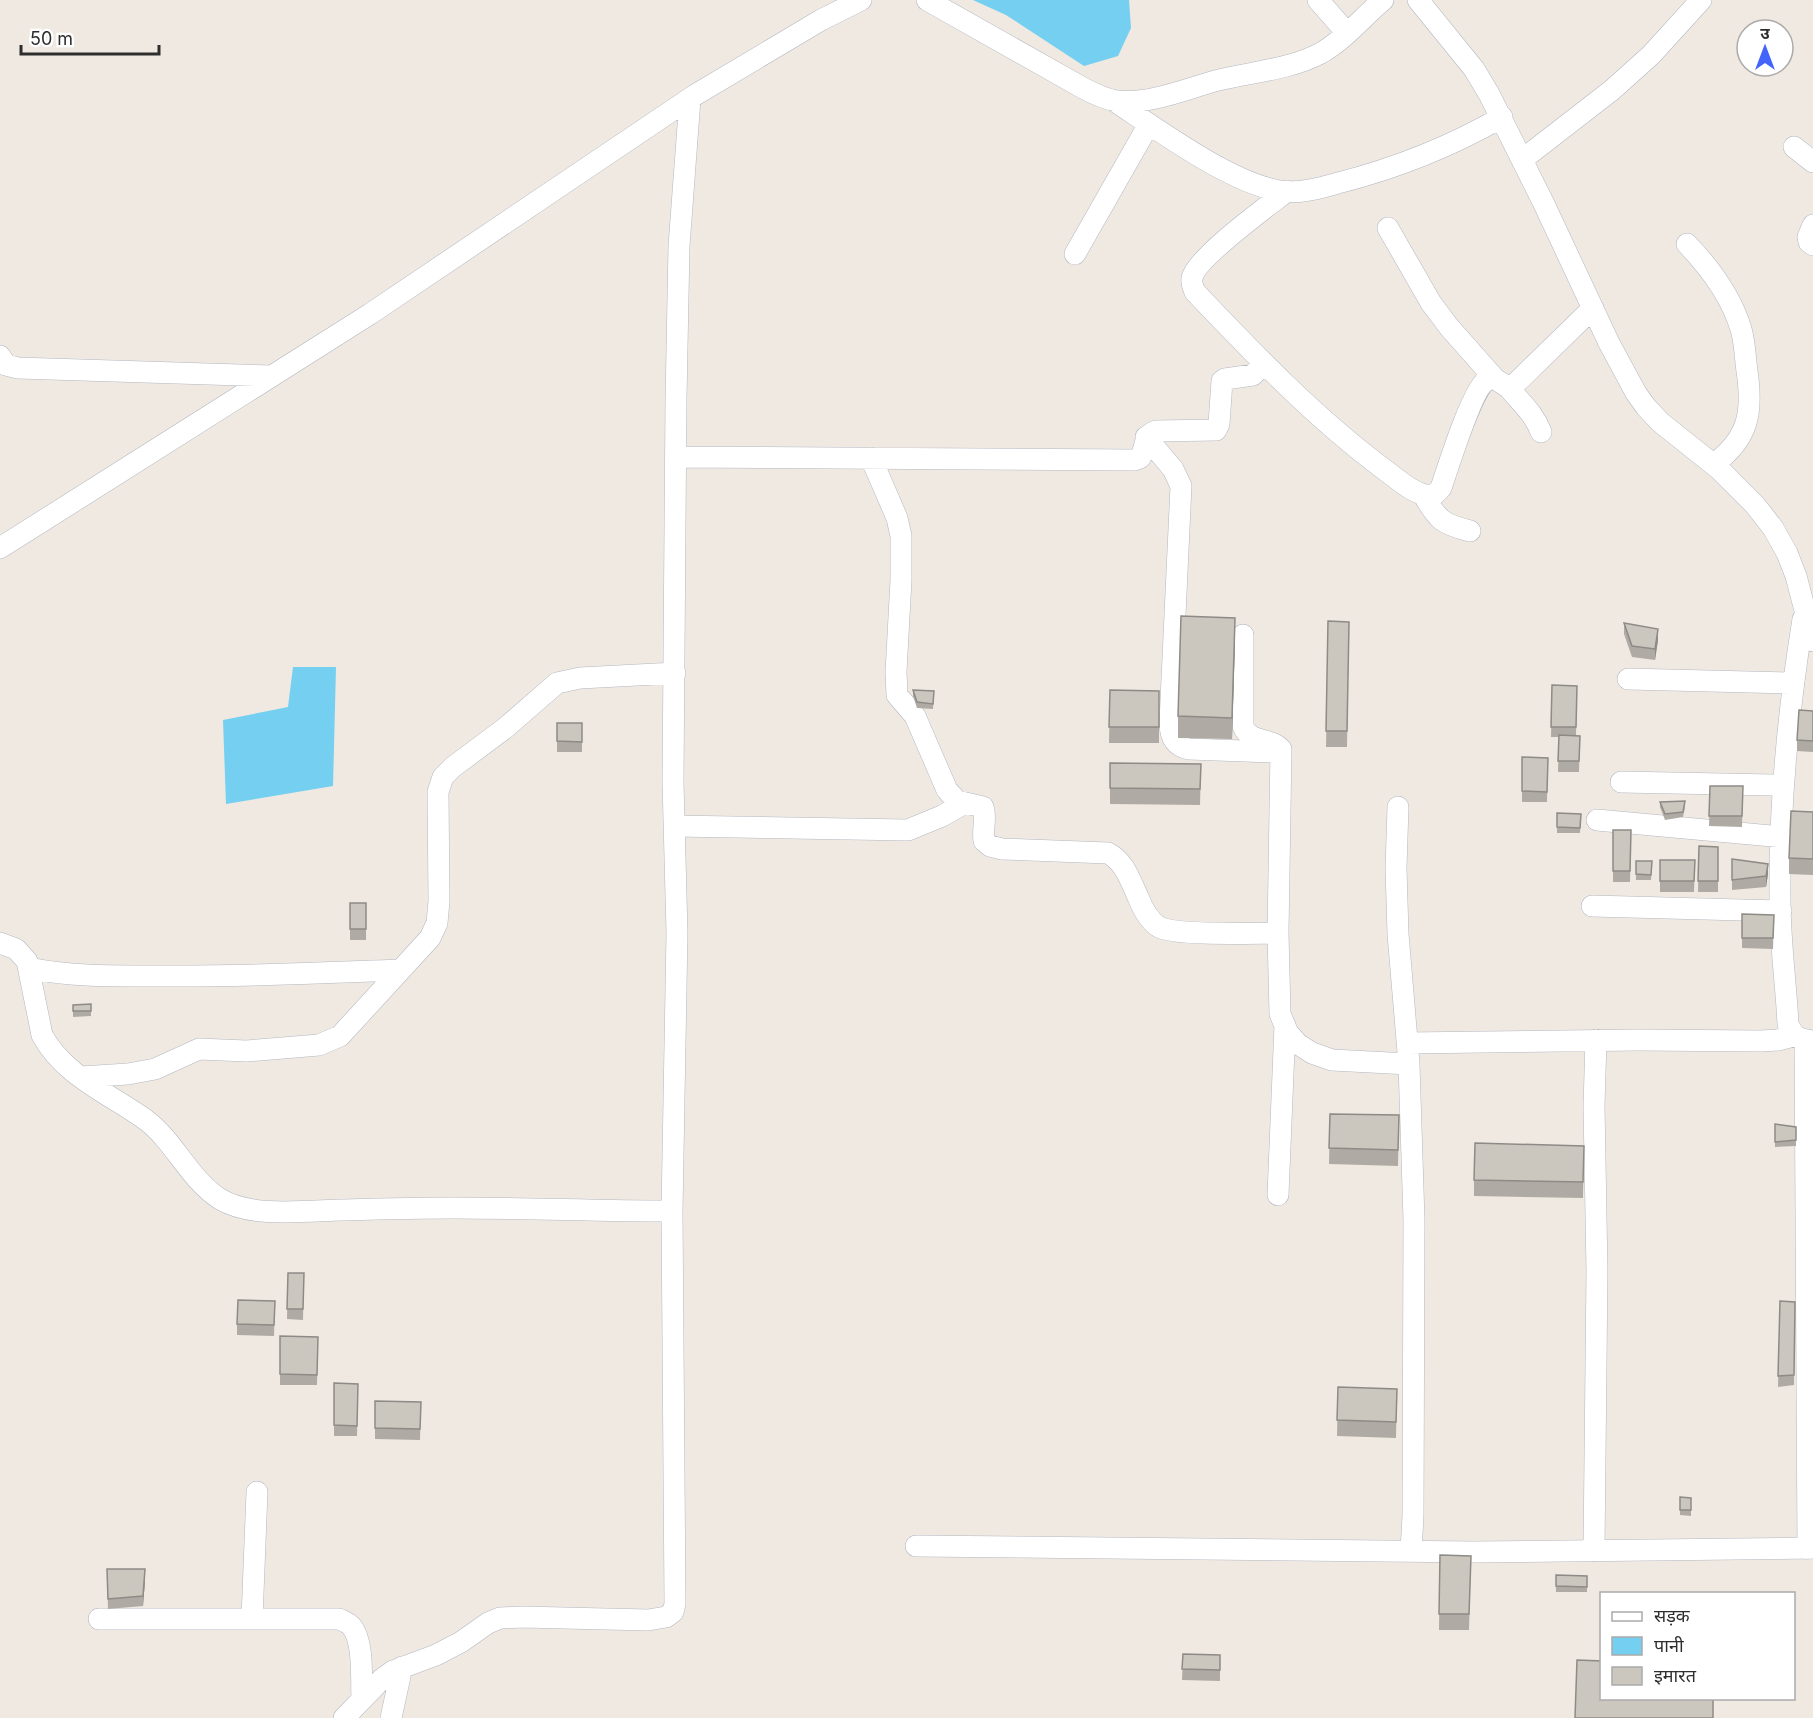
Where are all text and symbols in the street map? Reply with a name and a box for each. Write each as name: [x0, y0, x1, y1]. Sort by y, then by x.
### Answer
scale bar: [21, 18, 159, 56]
north arrow: [1735, 18, 1795, 78]
text: उ: [1760, 23, 1770, 43]
text: 50 m: [30, 28, 73, 49]
legend: [1600, 1592, 1795, 1700]
text: सड़क: [1654, 1605, 1691, 1626]
text: पानी: [1654, 1635, 1684, 1656]
text: इमारत: [1654, 1665, 1697, 1686]

